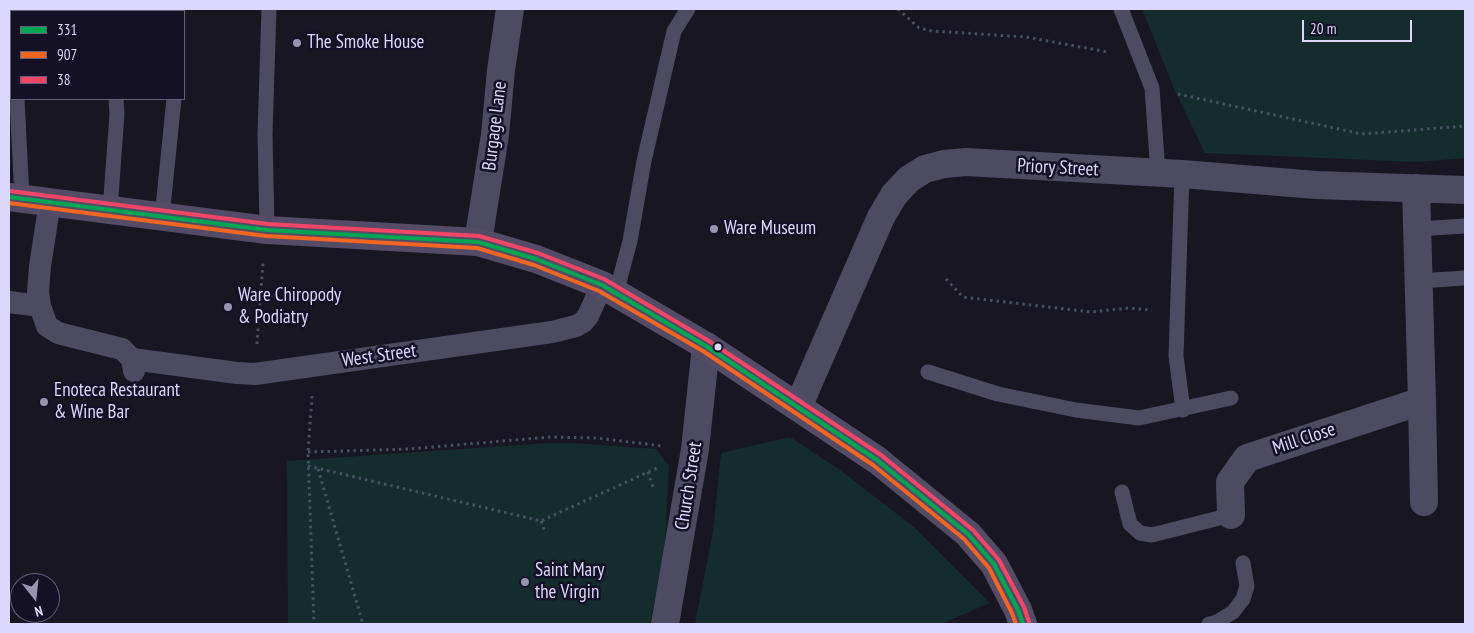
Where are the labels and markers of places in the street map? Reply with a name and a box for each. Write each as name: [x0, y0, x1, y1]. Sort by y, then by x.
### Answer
place label: The Smoke House: [307, 32, 424, 54]
marker: The Smoke House: [291, 37, 303, 49]
place label: Ware Museum: [724, 218, 816, 240]
marker: Ware Museum: [708, 223, 720, 235]
place label: Ware Chiropody & Podiatry: [238, 285, 341, 329]
marker: Ware Chiropody & Podiatry: [222, 301, 234, 313]
unlabelled marker: [713, 342, 723, 352]
place label: Enoteca Restaurant & Wine Bar: [54, 380, 180, 424]
marker: Enoteca Restaurant & Wine Bar: [38, 396, 50, 408]
place label: Saint Mary the Virgin: [535, 560, 605, 604]
marker: Saint Mary the Virgin: [519, 576, 531, 588]

